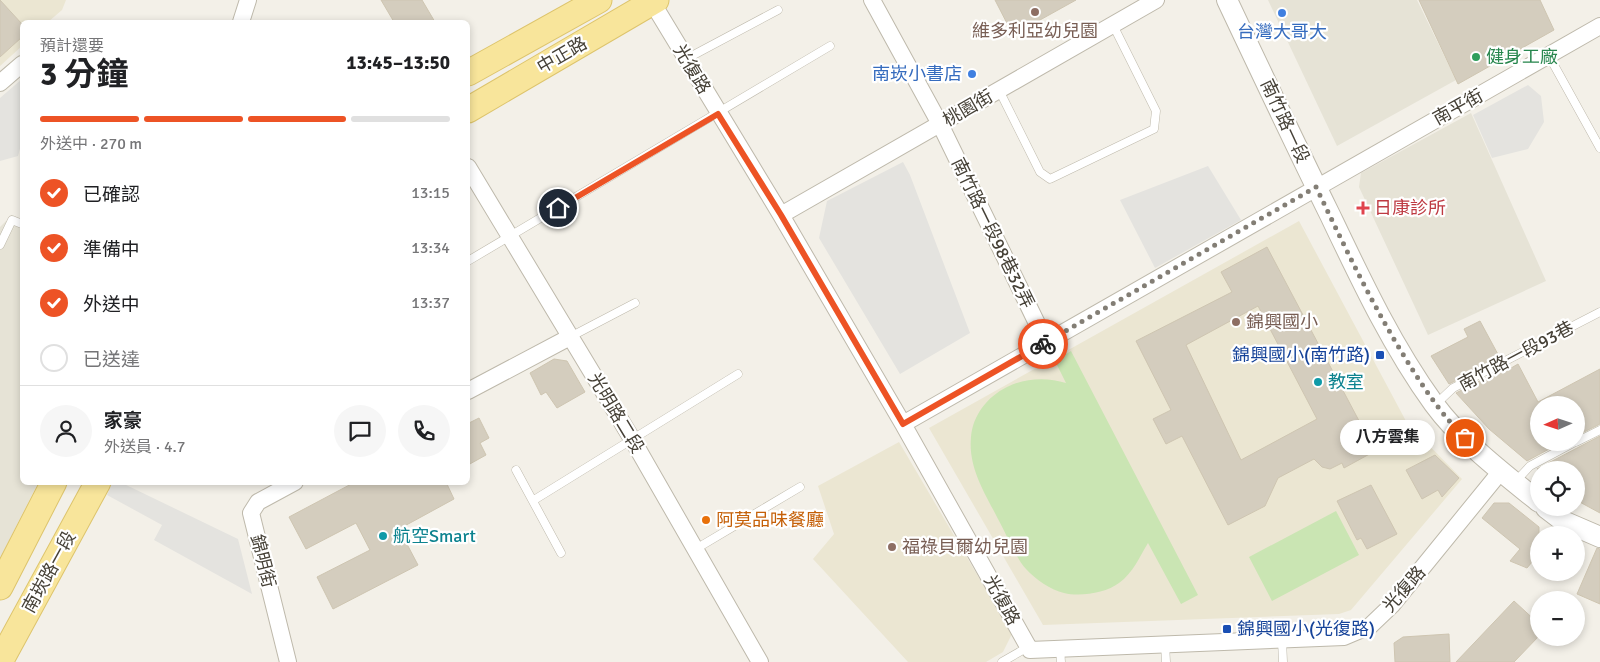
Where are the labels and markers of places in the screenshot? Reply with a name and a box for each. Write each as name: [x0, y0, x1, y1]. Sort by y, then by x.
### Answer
marker: 維多利亞幼兒園: [1029, 6, 1041, 18]
marker: 台灣大哥大: [1276, 7, 1288, 19]
place label: 維多利亞幼兒園: [972, 20, 1098, 42]
place label: 台灣大哥大: [1237, 21, 1327, 43]
place label: 健身工廠: [1486, 46, 1558, 68]
marker: 健身工廠: [1470, 51, 1482, 63]
place label: 南崁小書店: [872, 63, 962, 85]
marker: 南崁小書店: [966, 68, 978, 80]
pin: [537, 187, 579, 229]
place label: 日康診所: [1374, 197, 1446, 219]
marker: 日康診所: [1356, 201, 1370, 215]
place label: 錦興國小: [1246, 311, 1318, 333]
marker: 錦興國小: [1230, 316, 1242, 328]
place label: 錦興國小(南竹路): [1232, 344, 1370, 366]
marker: 錦興國小(南竹路): [1374, 349, 1386, 361]
place label: 教室: [1328, 371, 1364, 393]
marker: 教室: [1312, 376, 1324, 388]
pin: [1444, 417, 1486, 459]
callout: 八方雲集: [1340, 420, 1435, 456]
place label: 阿莫品味餐廳: [716, 509, 824, 531]
marker: 阿莫品味餐廳: [700, 514, 712, 526]
place label: 航空Smart: [393, 525, 476, 547]
marker: 航空Smart: [377, 530, 389, 542]
place label: 福祿貝爾幼兒園: [902, 536, 1028, 558]
marker: 福祿貝爾幼兒園: [886, 541, 898, 553]
place label: 錦興國小(光復路): [1237, 618, 1375, 640]
marker: 錦興國小(光復路): [1221, 623, 1233, 635]

